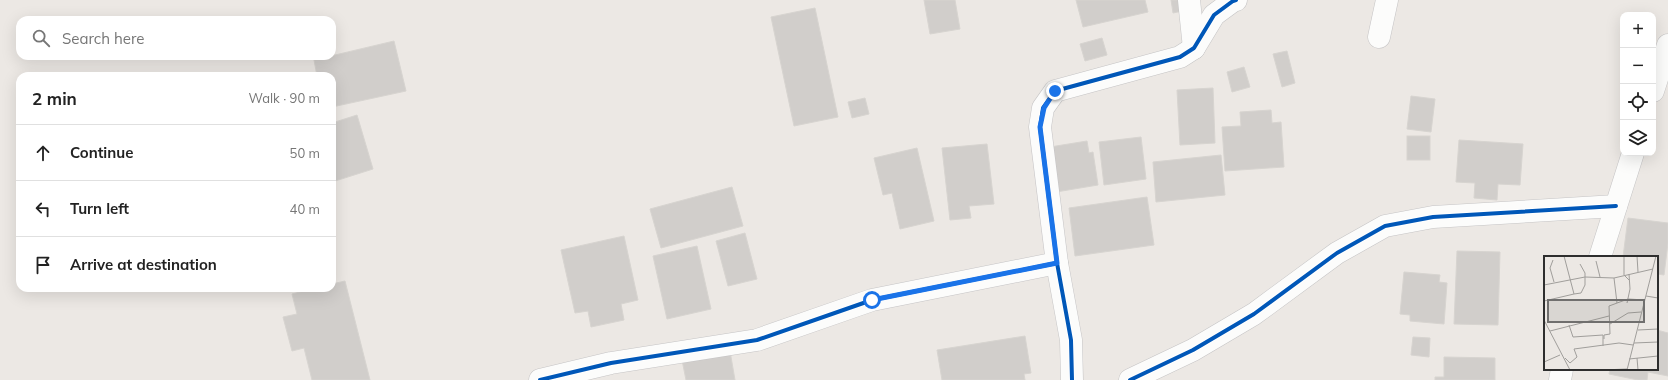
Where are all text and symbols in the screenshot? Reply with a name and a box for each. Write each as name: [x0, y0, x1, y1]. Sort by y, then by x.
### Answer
map controls: [1620, 12, 1656, 156]
button: +: [1620, 12, 1656, 48]
search box: [16, 16, 336, 60]
icon: search: [30, 27, 52, 49]
text: Search here: [62, 29, 144, 48]
button: −: [1620, 48, 1656, 84]
route end: [1046, 82, 1064, 100]
button: locate: [1620, 84, 1656, 120]
text: 2 min: [32, 88, 77, 109]
text: Walk · 90 m: [249, 90, 320, 106]
button: layers: [1620, 120, 1656, 156]
icon: ahead: [32, 142, 54, 164]
text: Continue: [70, 143, 133, 162]
text: 50 m: [290, 145, 320, 161]
icon: left: [32, 198, 54, 220]
text: Turn left: [70, 199, 129, 218]
text: 40 m: [290, 201, 320, 217]
icon: arrive: [32, 254, 54, 276]
text: Arrive at destination: [70, 255, 217, 274]
inset map: [1544, 256, 1658, 370]
route start: [863, 291, 881, 309]

